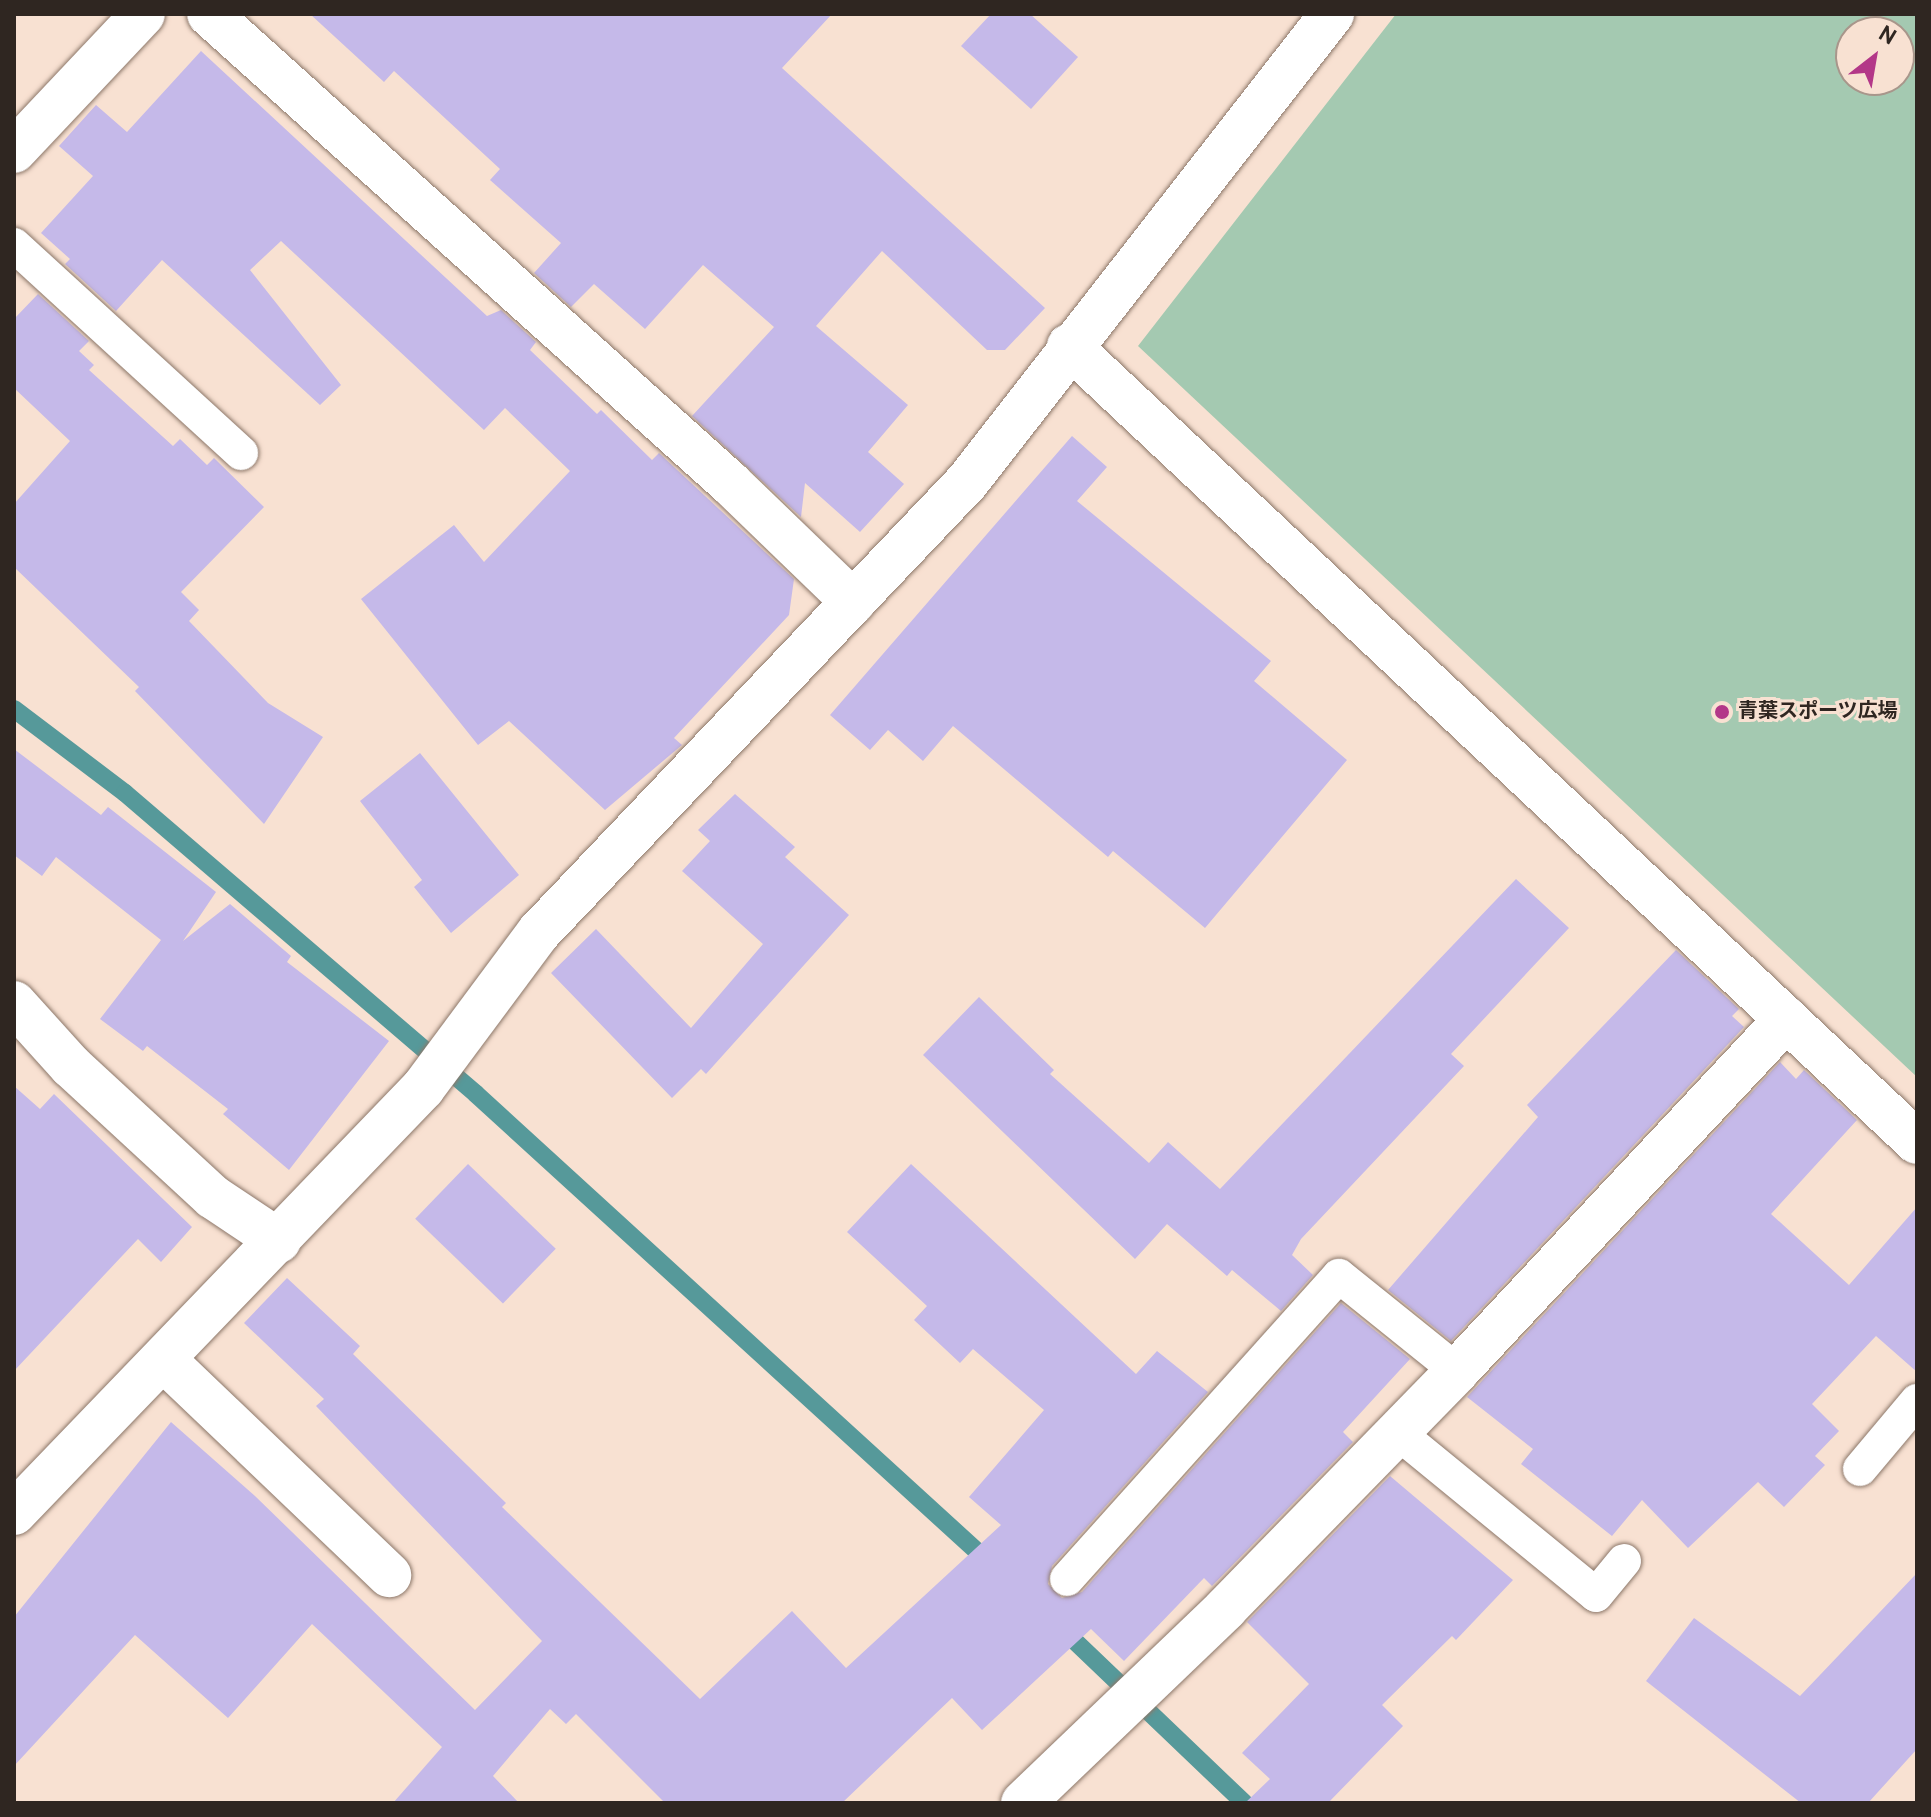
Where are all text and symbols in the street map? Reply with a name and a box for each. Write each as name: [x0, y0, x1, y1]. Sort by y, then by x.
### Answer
north arrow: [1835, 16, 1915, 96]
text: N: [1873, 21, 1900, 52]
place label: 青葉スポーツ広場: [1738, 700, 1898, 724]
marker: 青葉スポーツ広場: [1713, 703, 1731, 721]

